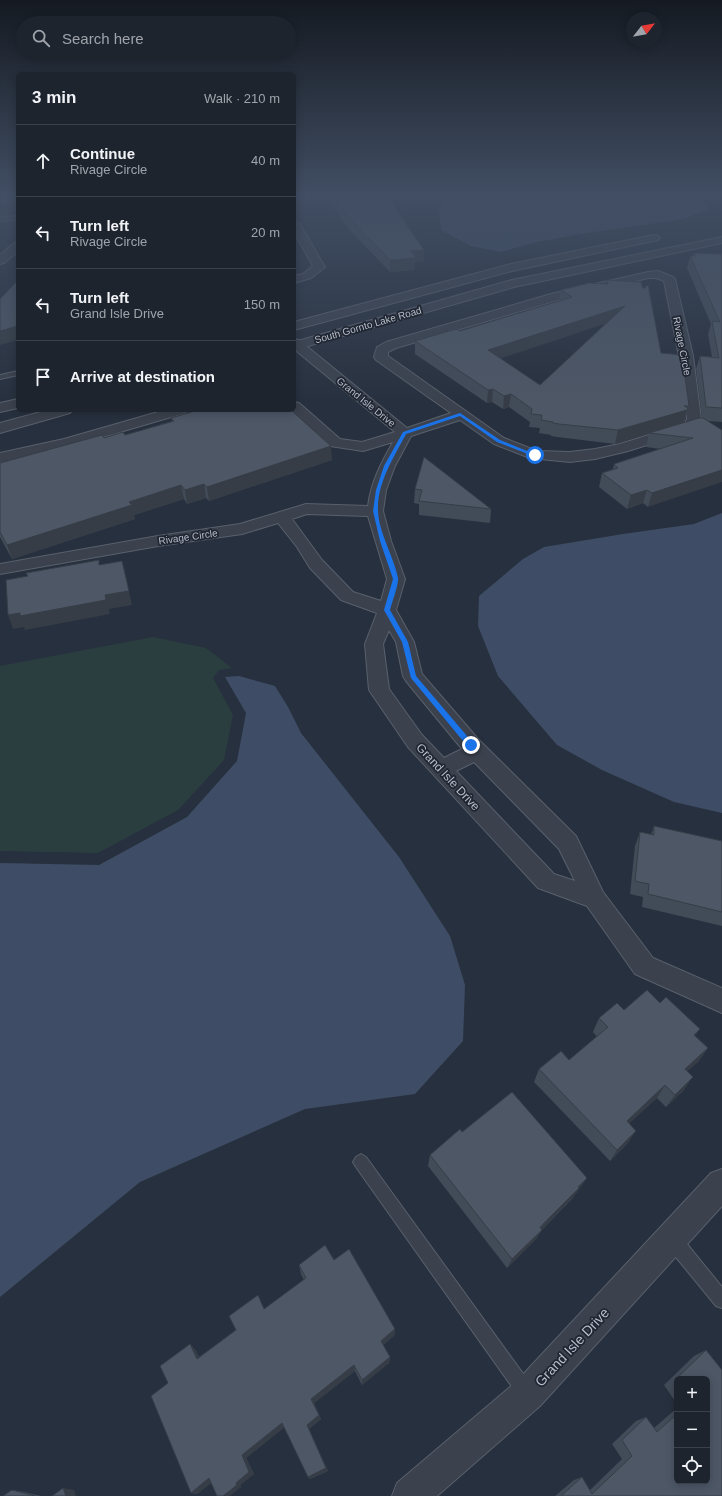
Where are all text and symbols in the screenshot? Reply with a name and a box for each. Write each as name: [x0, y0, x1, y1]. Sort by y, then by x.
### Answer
north arrow: [626, 12, 662, 48]
search box: [16, 16, 296, 60]
icon: search: [30, 27, 52, 49]
text: Search here: [62, 30, 144, 47]
text: 3 min: [32, 88, 76, 107]
text: Walk · 210 m: [204, 91, 280, 106]
text: Continue: [70, 145, 135, 162]
icon: ahead: [32, 150, 54, 172]
text: 40 m: [251, 153, 280, 168]
text: Rivage Circle: [70, 162, 147, 177]
text: Turn left: [70, 217, 129, 234]
icon: left: [32, 222, 54, 244]
text: 20 m: [251, 225, 280, 240]
text: Rivage Circle: [70, 234, 147, 249]
text: Turn left: [70, 289, 129, 306]
icon: left: [32, 294, 54, 316]
text: 150 m: [244, 297, 280, 312]
street label: South Gornto Lake Road: [313, 304, 423, 346]
text: Grand Isle Drive: [70, 306, 164, 321]
street label: Rivage Circle: [671, 316, 693, 377]
icon: arrive: [32, 366, 54, 388]
text: Arrive at destination: [70, 368, 215, 385]
street label: Grand Isle Drive: [334, 375, 398, 429]
route start: [526, 446, 544, 464]
street label: Rivage Circle: [158, 527, 219, 547]
route end: [462, 736, 480, 754]
street label: Grand Isle Drive: [413, 741, 483, 814]
street label: Grand Isle Drive: [532, 1304, 612, 1389]
map controls: [674, 1376, 710, 1484]
button: +: [674, 1376, 710, 1412]
button: −: [674, 1412, 710, 1448]
button: locate: [674, 1448, 710, 1484]

